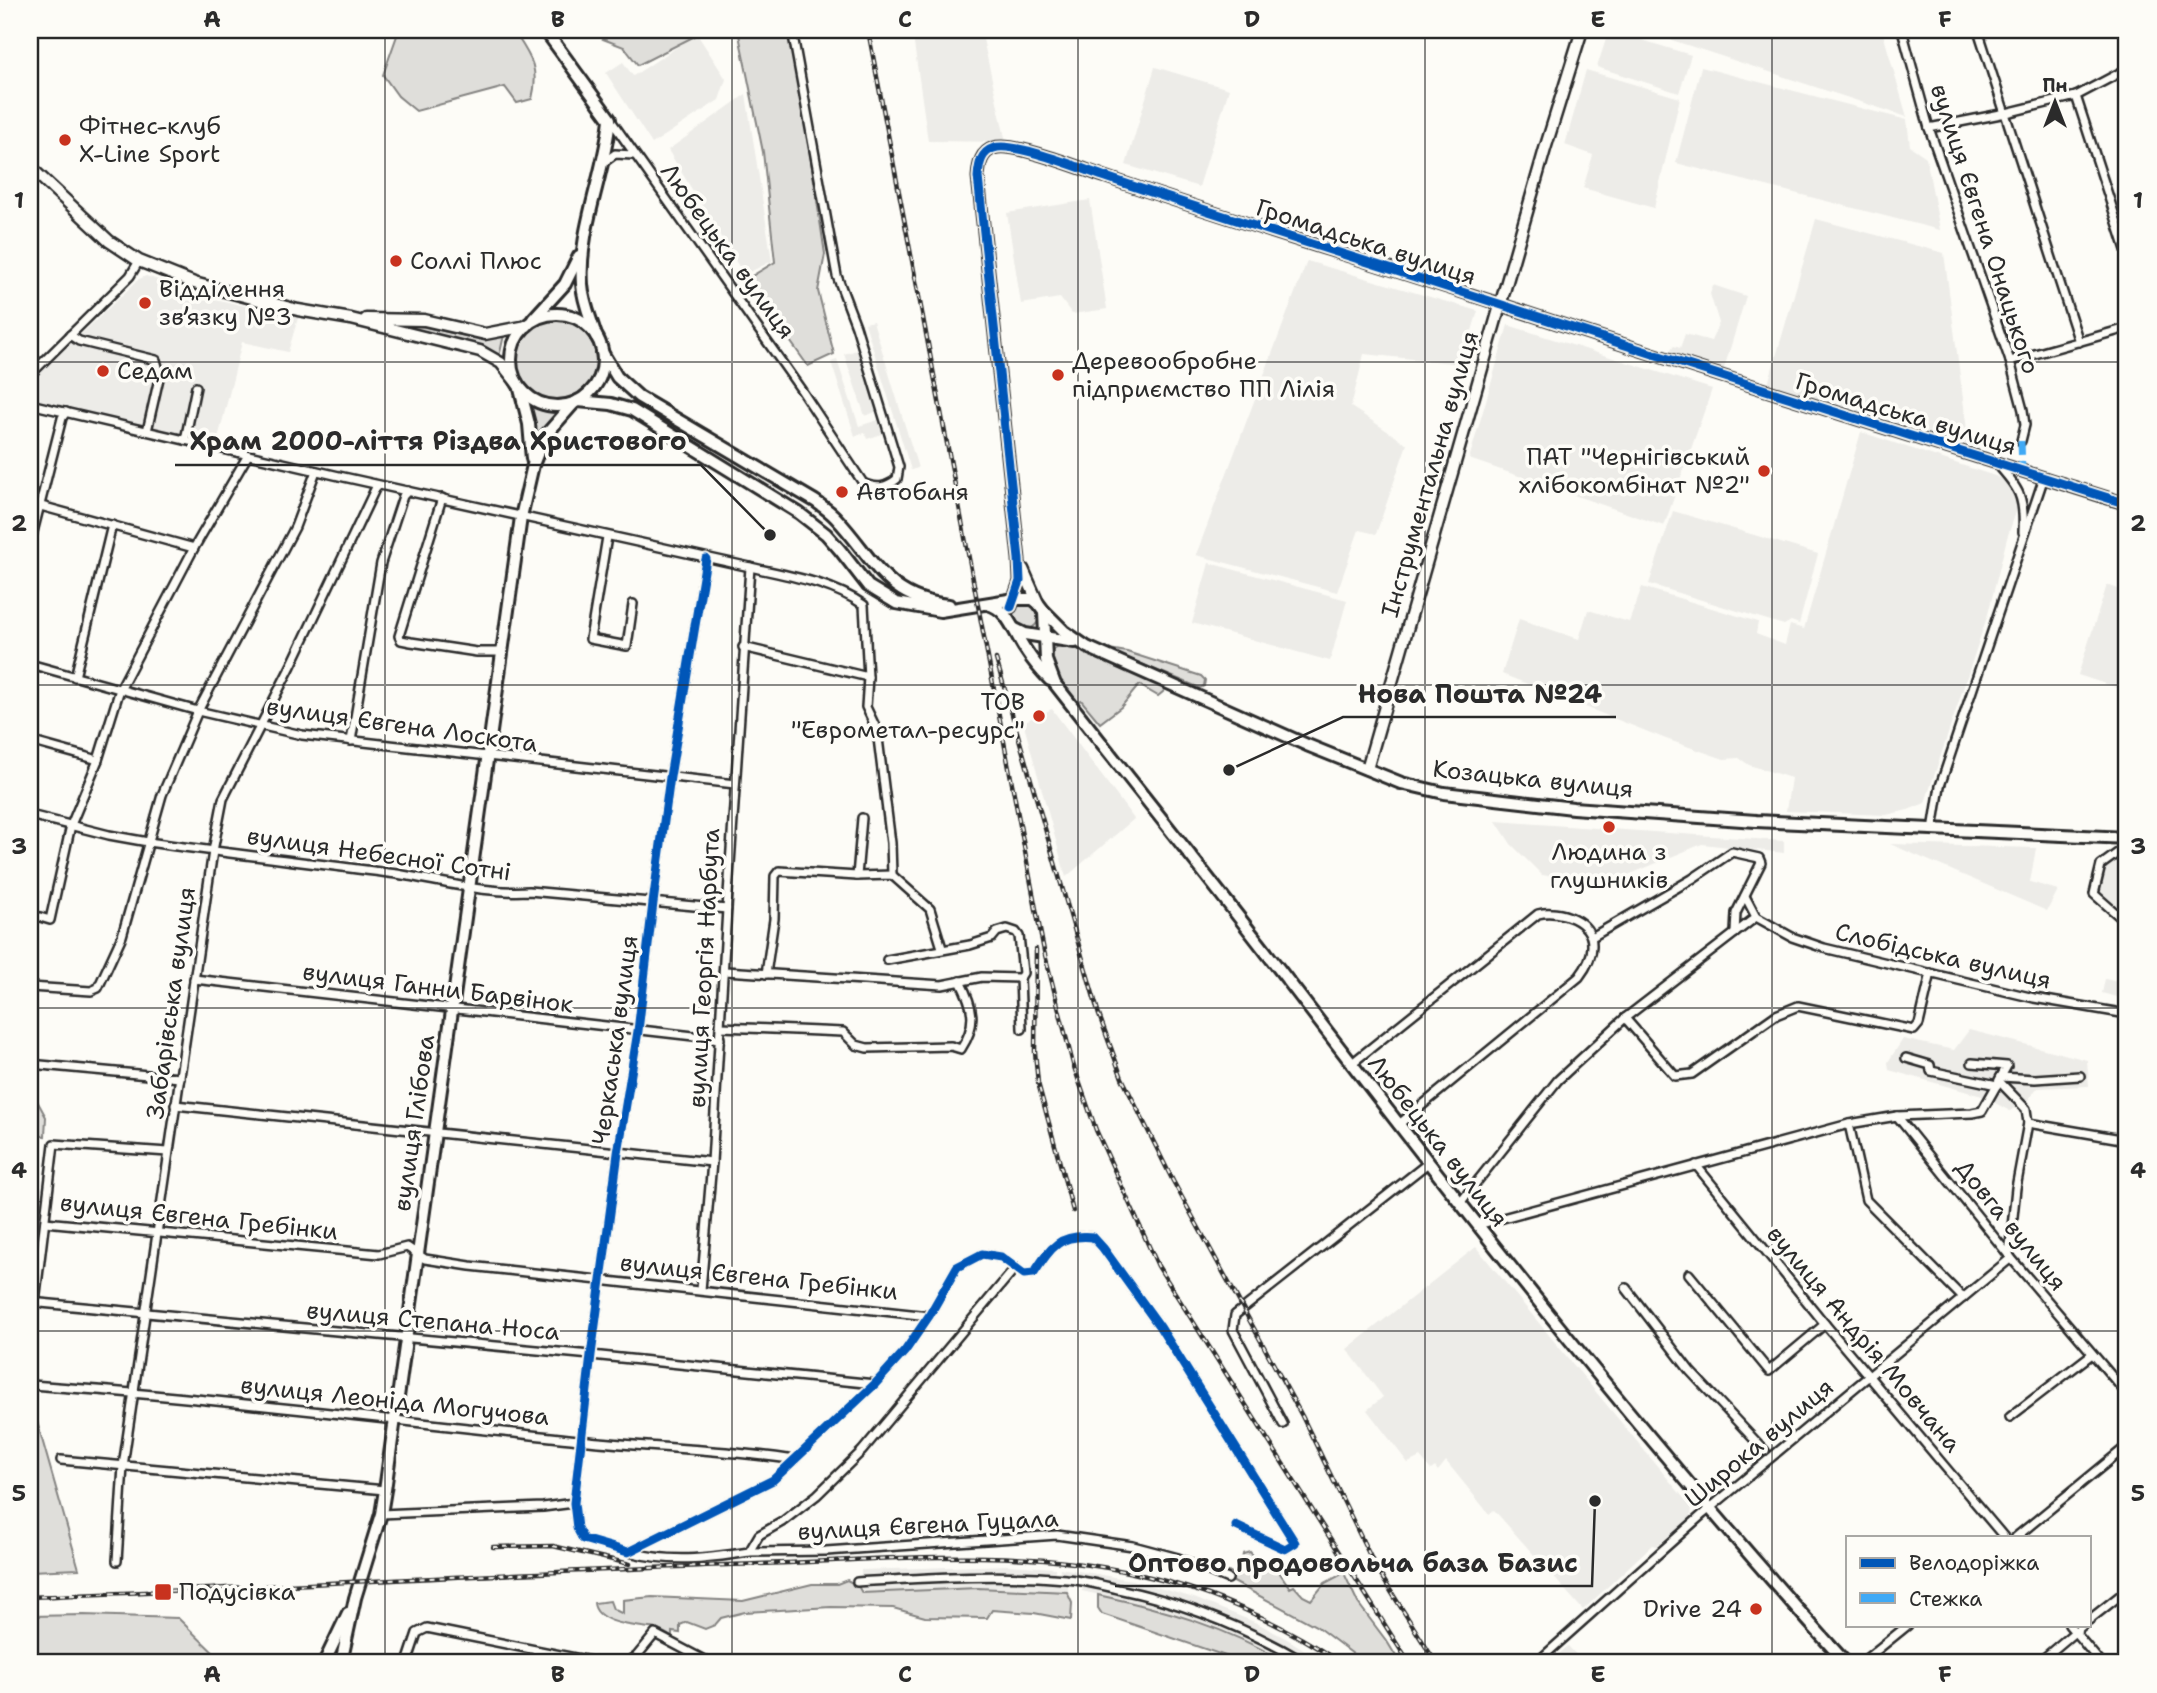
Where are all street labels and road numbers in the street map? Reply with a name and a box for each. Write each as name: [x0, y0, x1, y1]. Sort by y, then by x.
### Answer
street label: вулиця Євгена Онацького: [1923, 80, 2047, 378]
street label: Любецька вулиця: [653, 157, 803, 345]
street label: Громадська вулиця: [1252, 191, 1480, 293]
street label: Інструментальна вулиця: [1374, 327, 1486, 621]
street label: Громадська вулиця: [1792, 365, 2020, 463]
street label: вулиця Євгена Лоскота: [264, 690, 540, 760]
street label: Козацька вулиця: [1431, 753, 1635, 805]
street label: вулиця Небесної Сотні: [245, 820, 513, 888]
street label: вулиця Георгія Нарбута: [681, 827, 727, 1109]
street label: Забарівська вулиця: [139, 885, 203, 1121]
street label: Слобідська вулиця: [1832, 916, 2054, 996]
street label: Черкаська вулиця: [584, 933, 646, 1147]
street label: вулиця Ганни Барвінок: [301, 956, 575, 1021]
street label: вулиця Глібова: [386, 1033, 442, 1213]
street label: Любецька вулиця: [1361, 1048, 1515, 1234]
street label: Довга вулиця: [1948, 1152, 2074, 1298]
street label: вулиця Євгена Гребінки: [58, 1186, 340, 1248]
street label: вулиця Андрія Мовчана: [1760, 1219, 1968, 1459]
street label: вулиця Євгена Гребінки: [618, 1246, 900, 1308]
street label: вулиця Степана Носа: [305, 1294, 561, 1348]
street label: вулиця Леоніда Могучова: [239, 1369, 551, 1433]
street label: Широка вулиця: [1678, 1371, 1840, 1515]
street label: вулиця Євгена Гуцала: [797, 1502, 1059, 1548]

